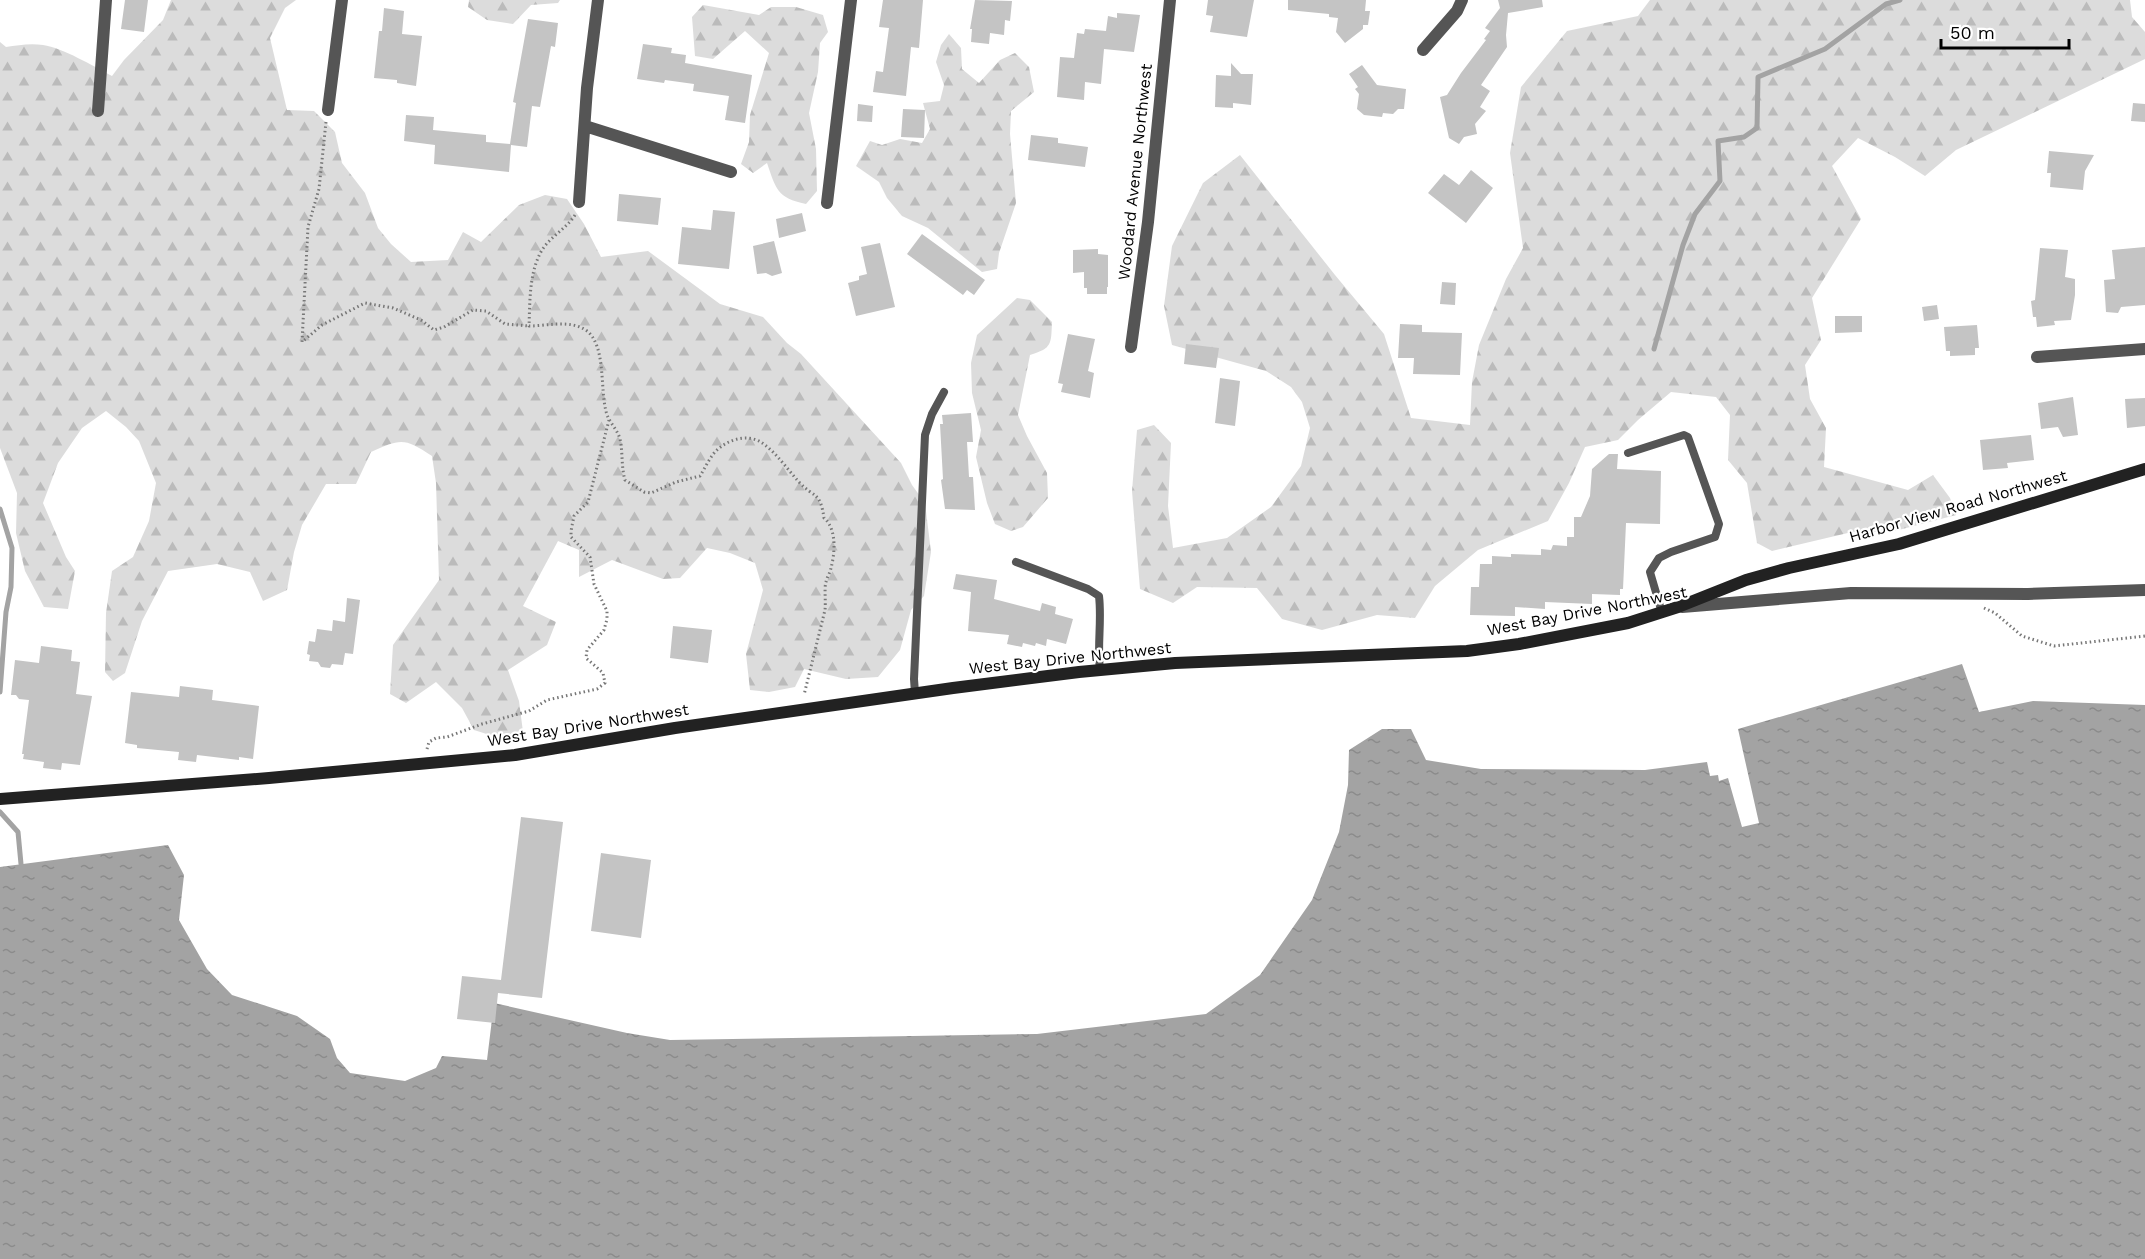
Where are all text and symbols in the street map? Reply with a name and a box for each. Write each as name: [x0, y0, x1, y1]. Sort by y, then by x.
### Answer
scale bar: [1941, 12, 2068, 50]
text: 50 m: [1950, 22, 1995, 43]
street label: Woodard Avenue Northwest: [1114, 63, 1156, 281]
street label: Harbor View Road Northwest: [1847, 466, 2069, 546]
street label: West Bay Drive Northwest: [1485, 582, 1689, 640]
street label: West Bay Drive Northwest: [968, 638, 1172, 678]
street label: West Bay Drive Northwest: [486, 700, 690, 750]

